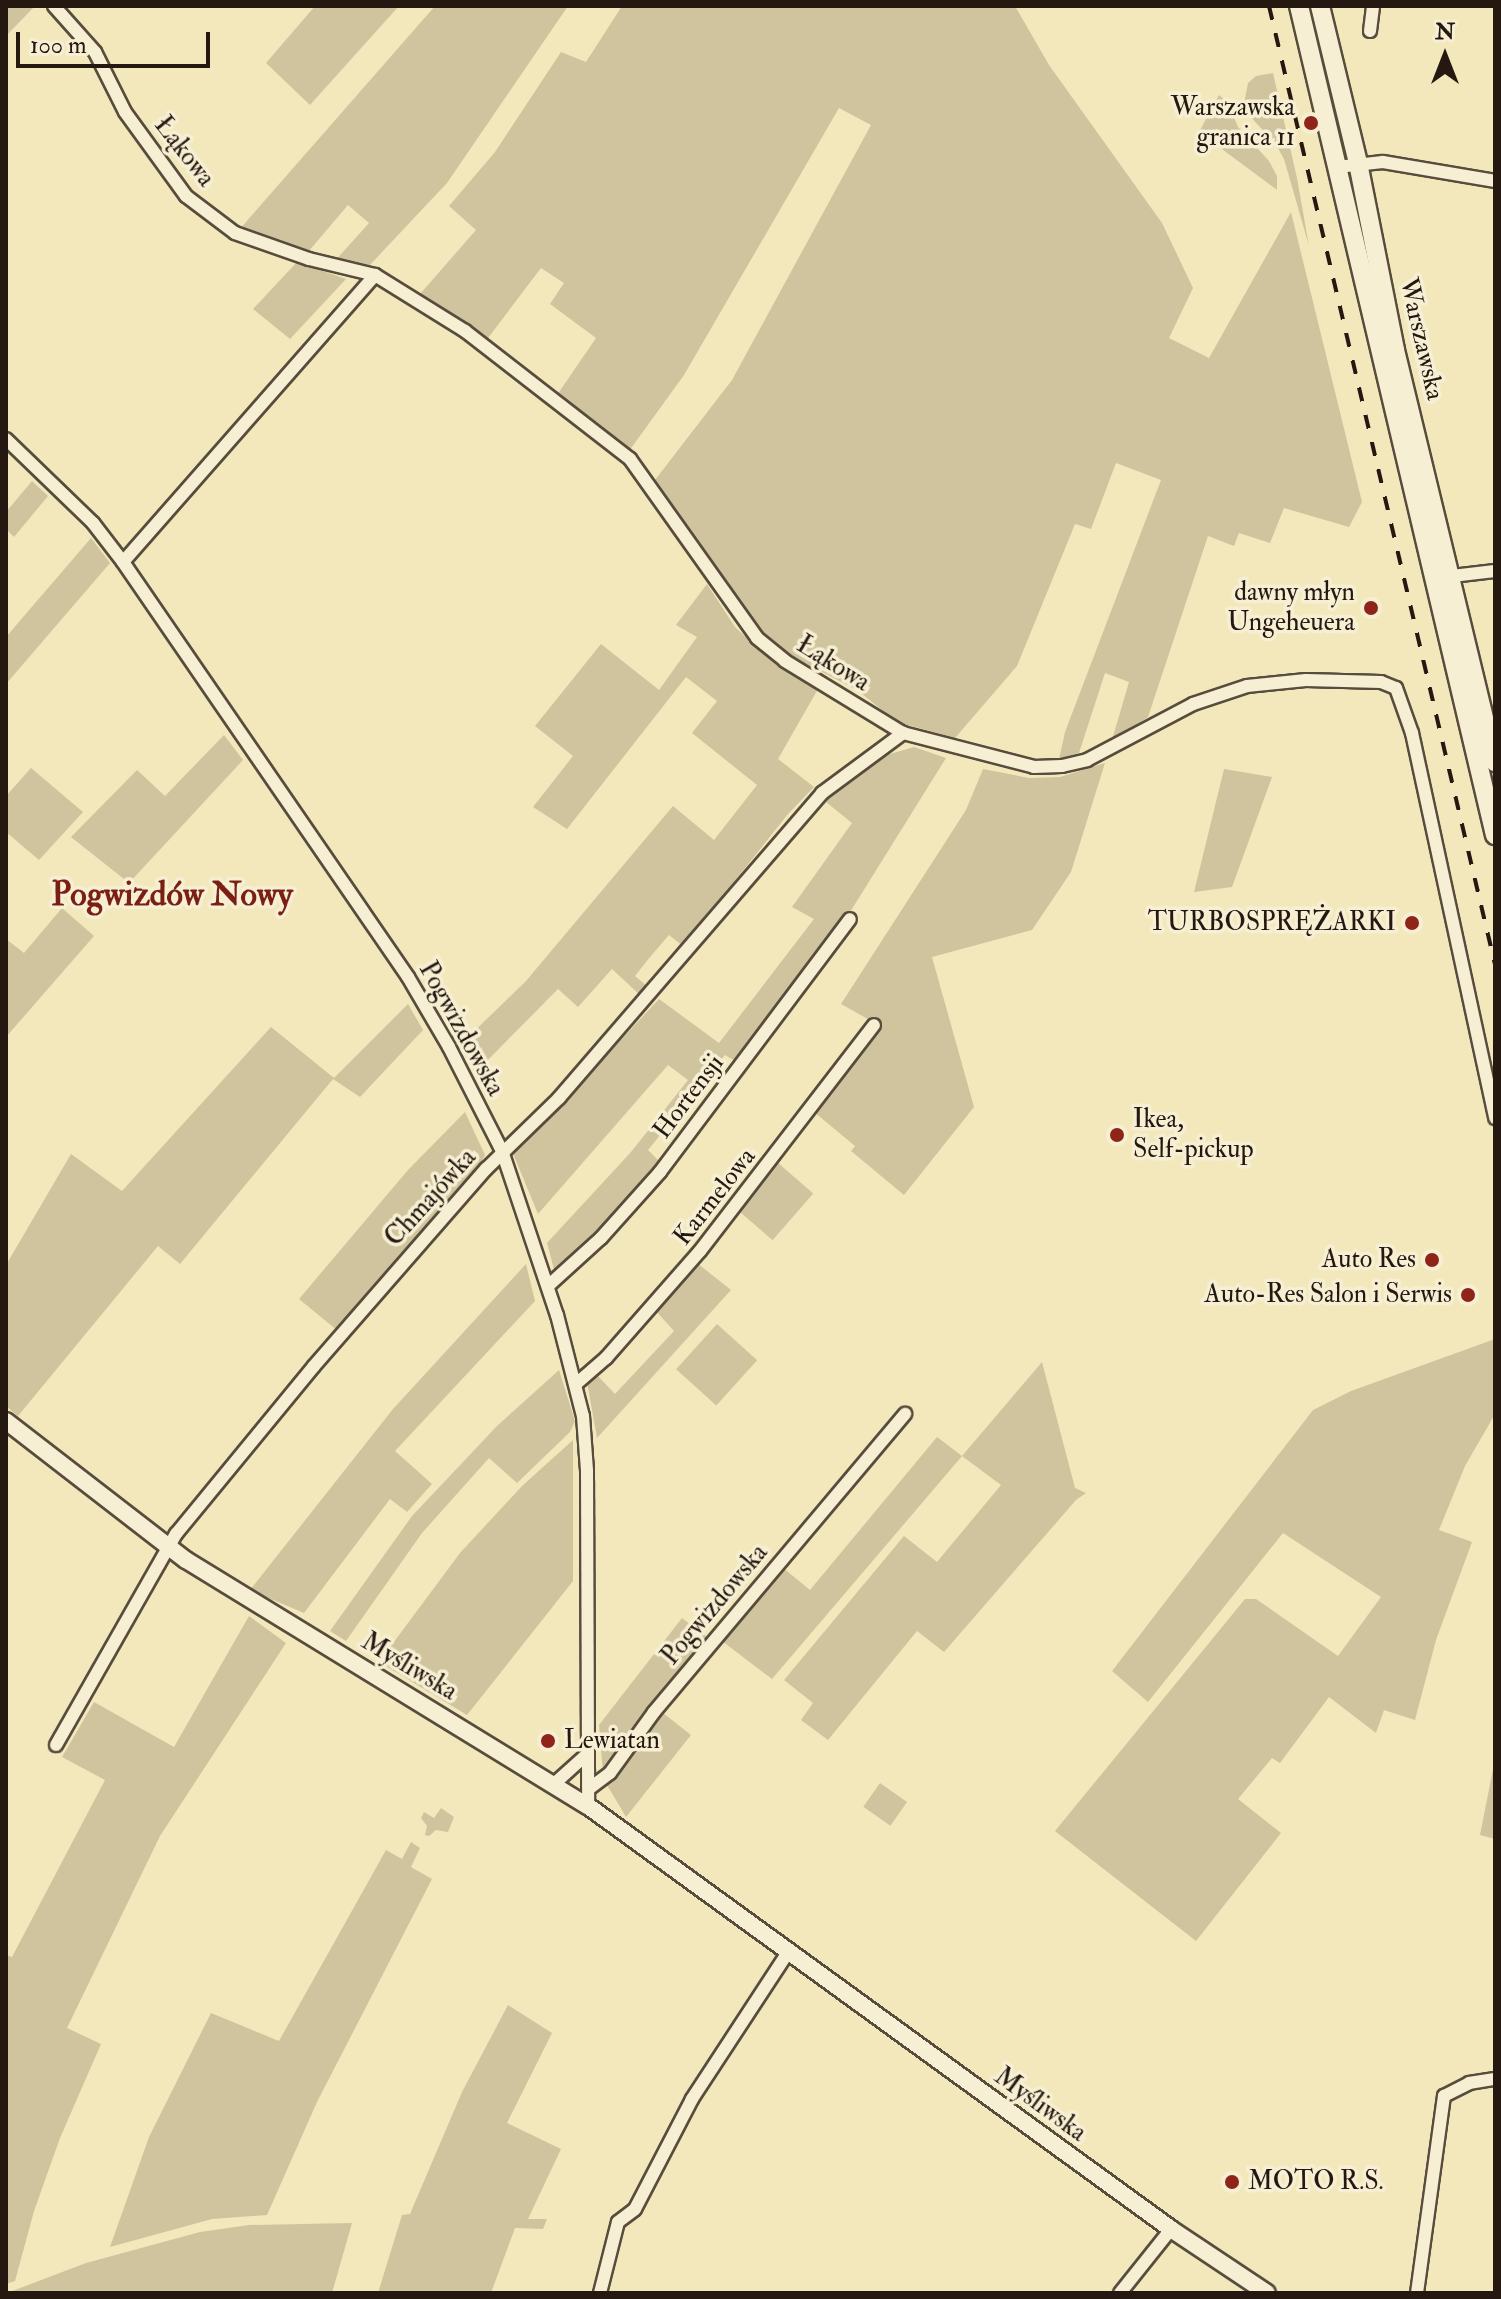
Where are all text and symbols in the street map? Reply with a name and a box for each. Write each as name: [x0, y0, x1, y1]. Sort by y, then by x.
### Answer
scale bar: [20, 16, 214, 66]
north arrow: [1405, 16, 1485, 96]
text: N: [1435, 18, 1455, 46]
text: 100 m: [30, 30, 87, 61]
place label: Warszawska granica 11: [1171, 92, 1295, 154]
street label: Łąkowa: [147, 111, 221, 193]
marker: Warszawska granica 11: [1302, 114, 1320, 132]
street label: Warszawska: [1392, 275, 1450, 403]
place label: dawny młyn Ungeheuera: [1228, 577, 1355, 638]
marker: dawny młyn Ungeheuera: [1362, 599, 1380, 617]
street label: Łąkowa: [791, 629, 875, 699]
district label: Pogwizdów Nowy: [51, 875, 293, 915]
place label: TURBOSPRĘŻARKI: [1148, 907, 1396, 939]
marker: TURBOSPRĘŻARKI: [1403, 914, 1421, 932]
street label: Pogwizdowska: [411, 957, 511, 1101]
street label: Hortensji: [647, 1049, 731, 1145]
place label: Ikea, Self-pickup: [1133, 1104, 1254, 1166]
marker: Ikea, Self-pickup: [1108, 1126, 1126, 1144]
street label: Karmelowa: [667, 1142, 763, 1252]
street label: Chmajówka: [379, 1143, 483, 1253]
place label: Auto Res: [1322, 1244, 1416, 1276]
marker: Auto Res: [1423, 1251, 1441, 1269]
place label: Auto-Res Salon i Serwis: [1204, 1279, 1452, 1311]
marker: Auto-Res Salon i Serwis: [1459, 1286, 1477, 1304]
street label: Pogwizdowska: [655, 1538, 775, 1672]
street label: Myśliwska: [355, 1626, 463, 1708]
place label: Lewiatan: [564, 1725, 660, 1757]
marker: Lewiatan: [539, 1732, 557, 1750]
street label: Myśliwska: [988, 2061, 1092, 2149]
place label: MOTO R.S.: [1248, 2166, 1384, 2198]
marker: MOTO R.S.: [1223, 2173, 1241, 2191]

